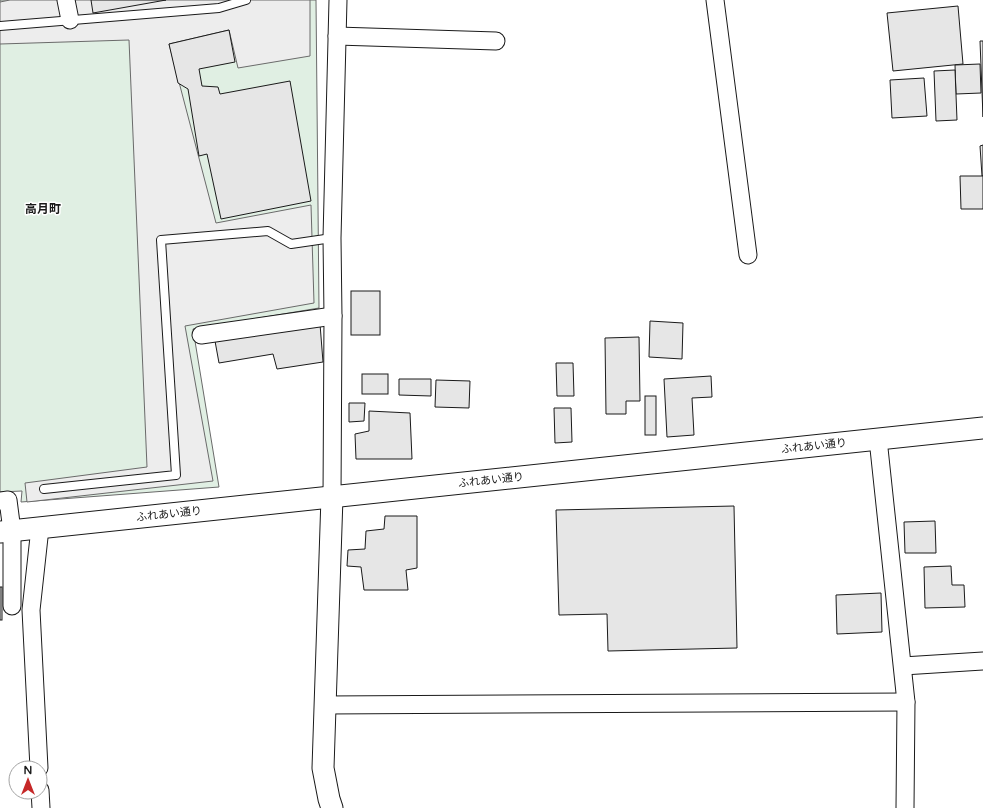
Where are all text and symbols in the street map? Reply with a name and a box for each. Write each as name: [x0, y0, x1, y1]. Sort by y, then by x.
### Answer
district label: 高月町: [25, 202, 61, 216]
street label: ふれあい通り: [781, 436, 847, 456]
street label: ふれあい通り: [458, 470, 524, 490]
street label: ふれあい通り: [136, 504, 202, 524]
north arrow: [8, 760, 48, 800]
text: N: [24, 764, 32, 777]

